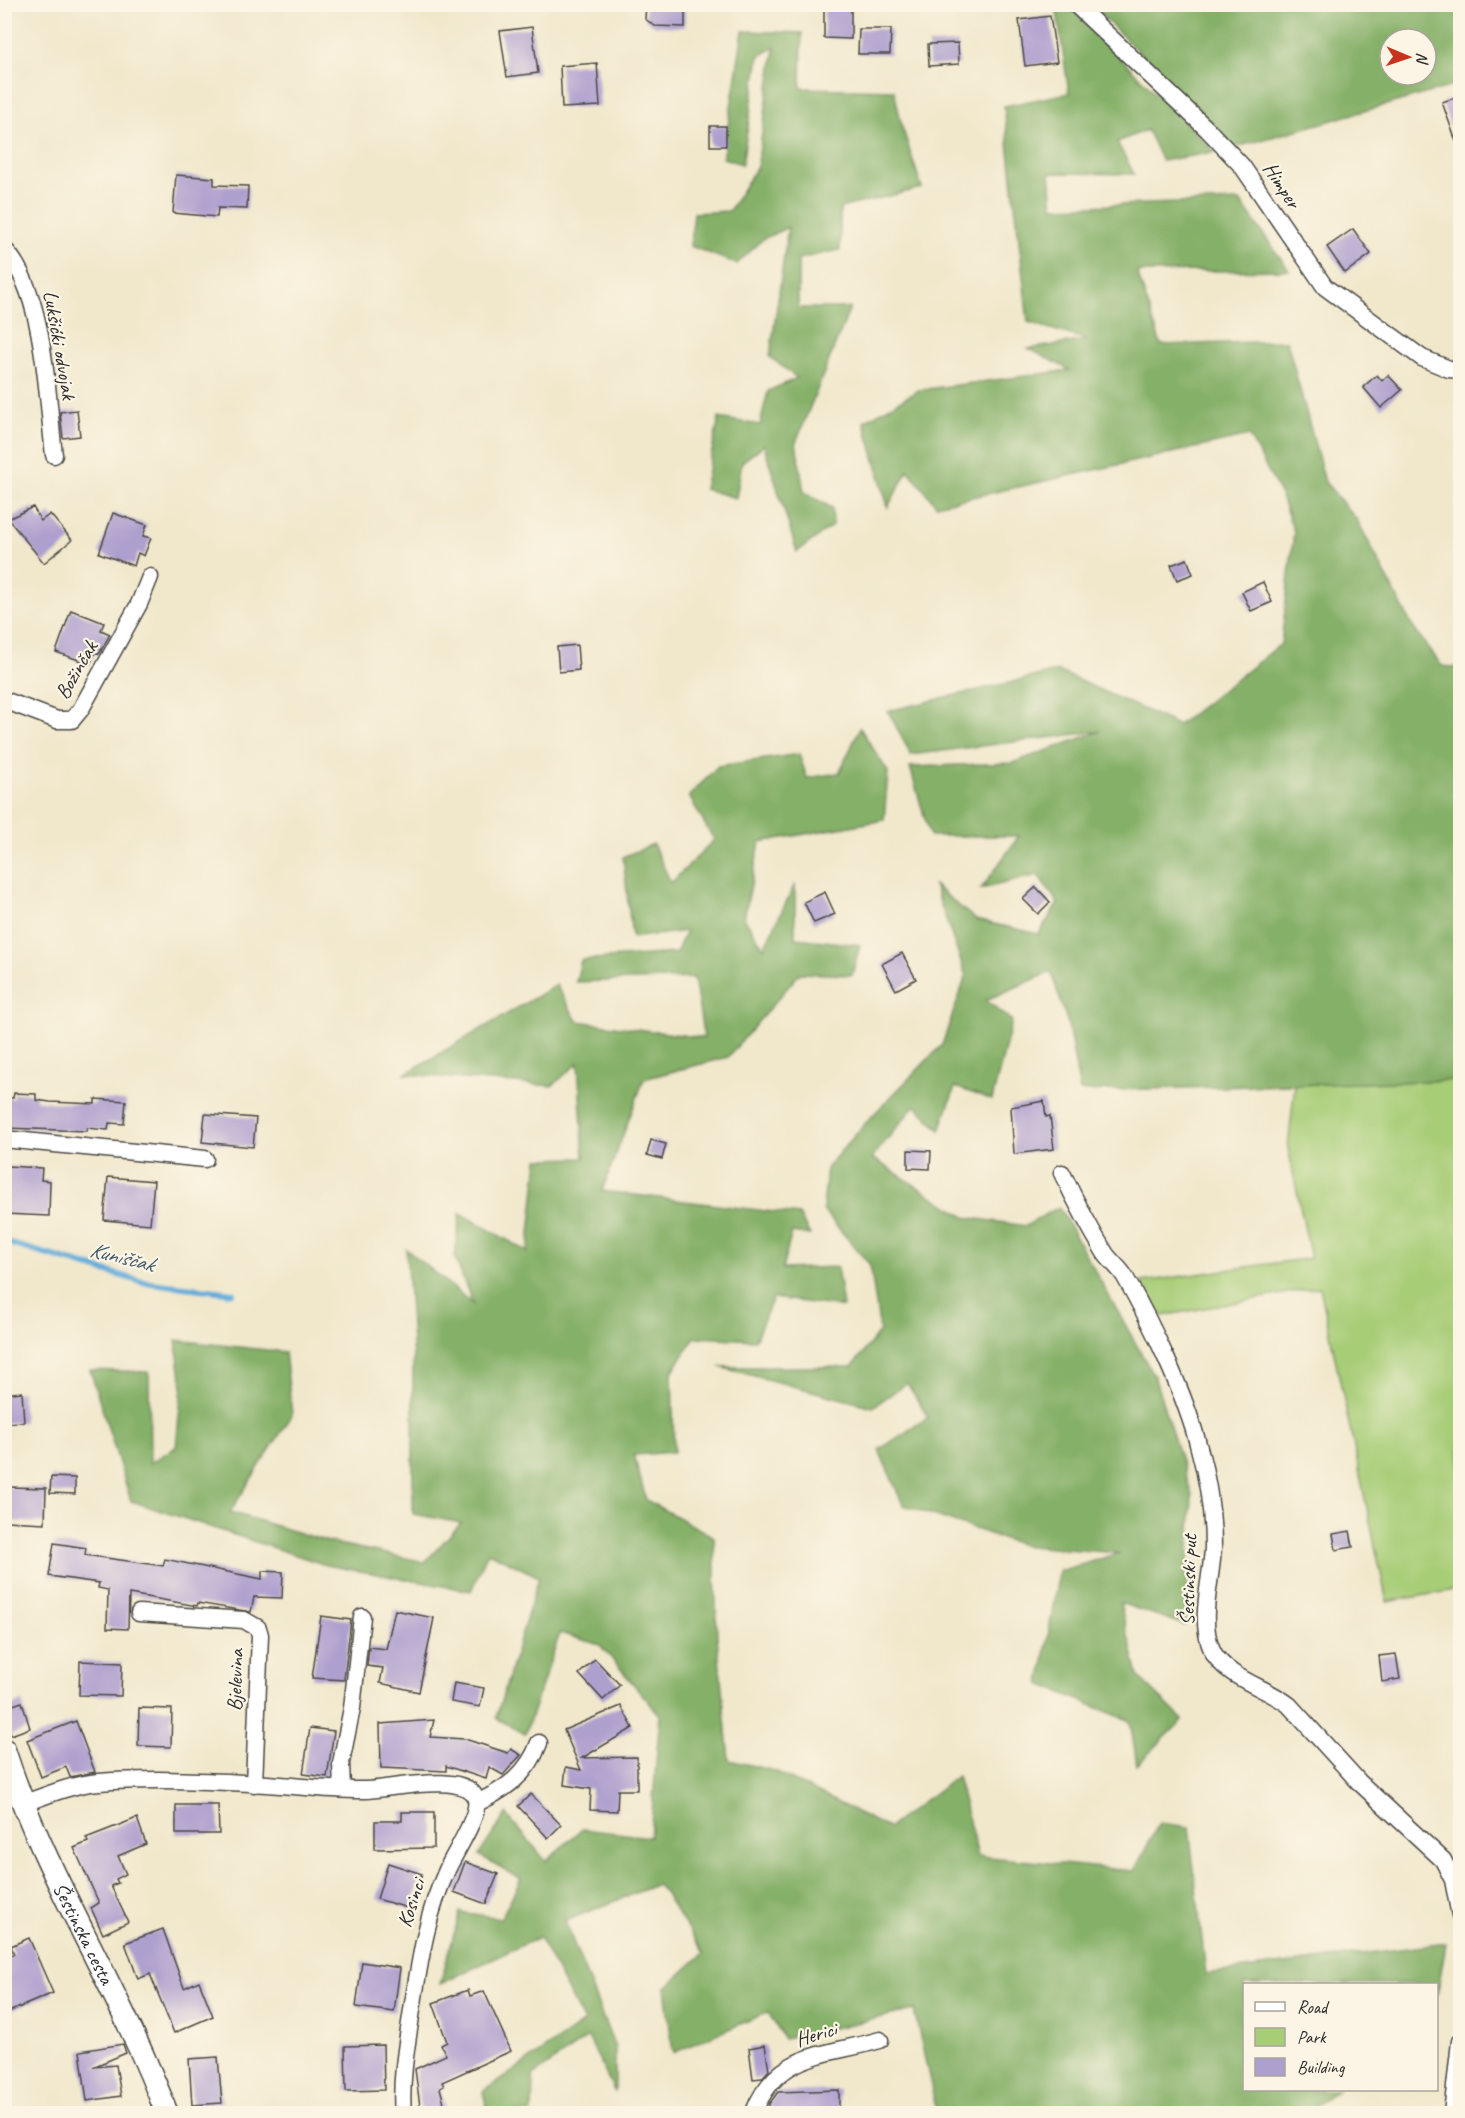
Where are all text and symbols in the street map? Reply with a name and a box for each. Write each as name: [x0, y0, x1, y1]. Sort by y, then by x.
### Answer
north arrow: [1378, 27, 1438, 87]
text: N: [1412, 52, 1432, 66]
street label: Himper: [1257, 157, 1307, 214]
street label: Lukšićki odvojak: [38, 288, 83, 403]
street label: Božinčak: [49, 634, 104, 704]
water label: Kuniščak: [87, 1236, 160, 1279]
street label: Šestinski put: [1173, 1532, 1203, 1626]
street label: Bjelevina: [221, 1647, 249, 1711]
street label: Kosinci: [391, 1873, 432, 1930]
street label: Šestinska cesta: [47, 1878, 121, 1990]
legend: [1243, 1983, 1438, 2091]
text: Road: [1297, 1996, 1330, 2018]
street label: Herici: [793, 2015, 842, 2052]
text: Park: [1297, 2026, 1327, 2048]
text: Building: [1297, 2056, 1346, 2078]

